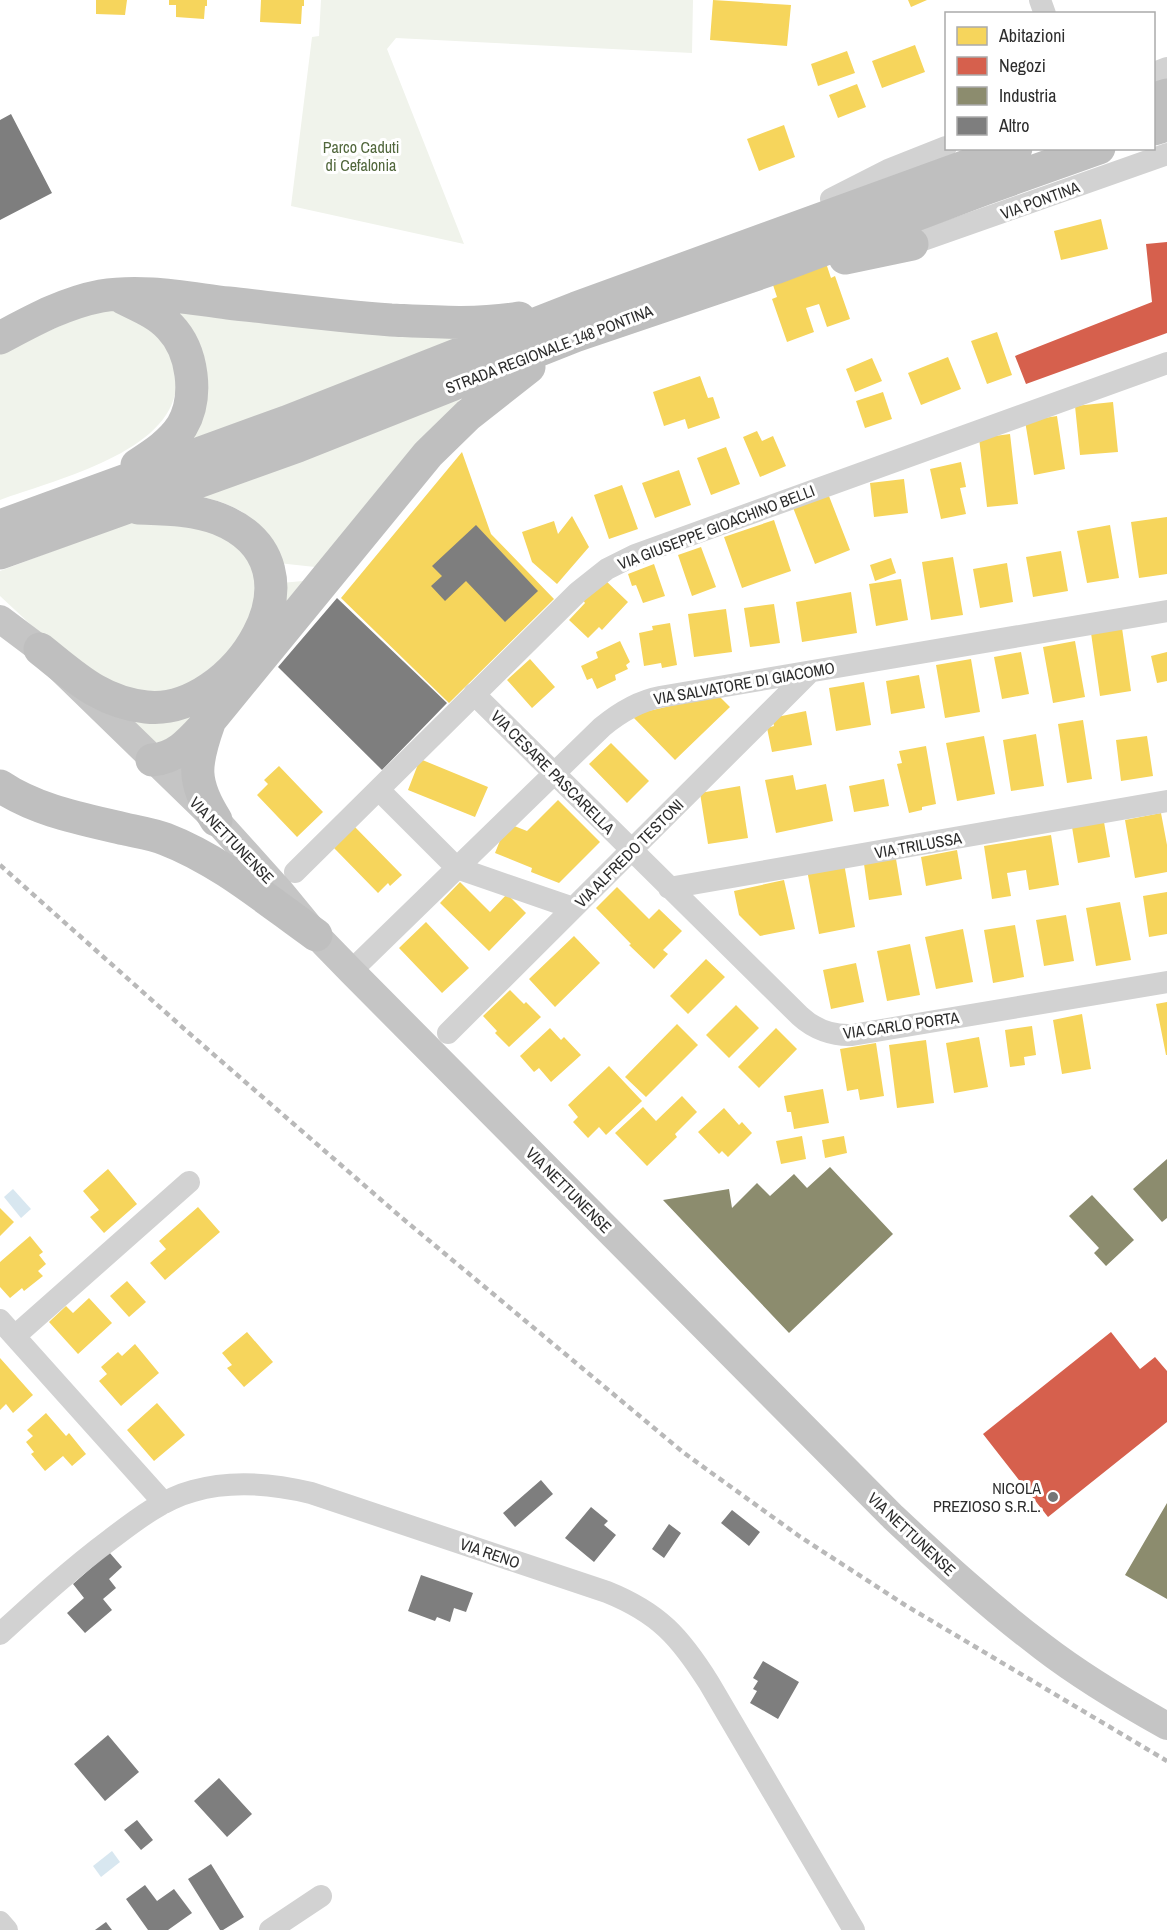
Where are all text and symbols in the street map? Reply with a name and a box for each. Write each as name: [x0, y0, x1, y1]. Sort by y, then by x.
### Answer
legend: [945, 12, 1155, 150]
text: Abitazioni: [998, 23, 1065, 48]
text: Negozi: [999, 53, 1046, 78]
text: Industria: [999, 83, 1056, 108]
text: Altro: [998, 113, 1029, 138]
park label: Parco Caduti di Cefalonia: [323, 136, 399, 176]
street label: VIA PONTINA: [998, 175, 1083, 224]
street label: STRADA REGIONALE 148 PONTINA: [442, 299, 656, 399]
street label: VIA GIUSEPPE GIOACHINO BELLI: [614, 479, 818, 575]
street label: VIA SALVATORE DI GIACOMO: [652, 656, 836, 710]
street label: VIA CESARE PASCARELLA: [486, 705, 620, 839]
street label: VIA NETTUNENSE: [185, 792, 279, 888]
street label: VIA ALFREDO TESTONI: [570, 794, 688, 912]
street label: VIA TRILUSSA: [873, 826, 963, 863]
street label: VIA CARLO PORTA: [842, 1006, 961, 1044]
street label: VIA NETTUNENSE: [521, 1142, 617, 1238]
place label: NICOLA PREZIOSO S.R.L.: [933, 1477, 1041, 1517]
street label: VIA NETTUNENSE: [863, 1487, 961, 1581]
marker: NICOLA PREZIOSO S.R.L.: [1046, 1490, 1060, 1504]
street label: VIA RENO: [457, 1533, 523, 1573]

